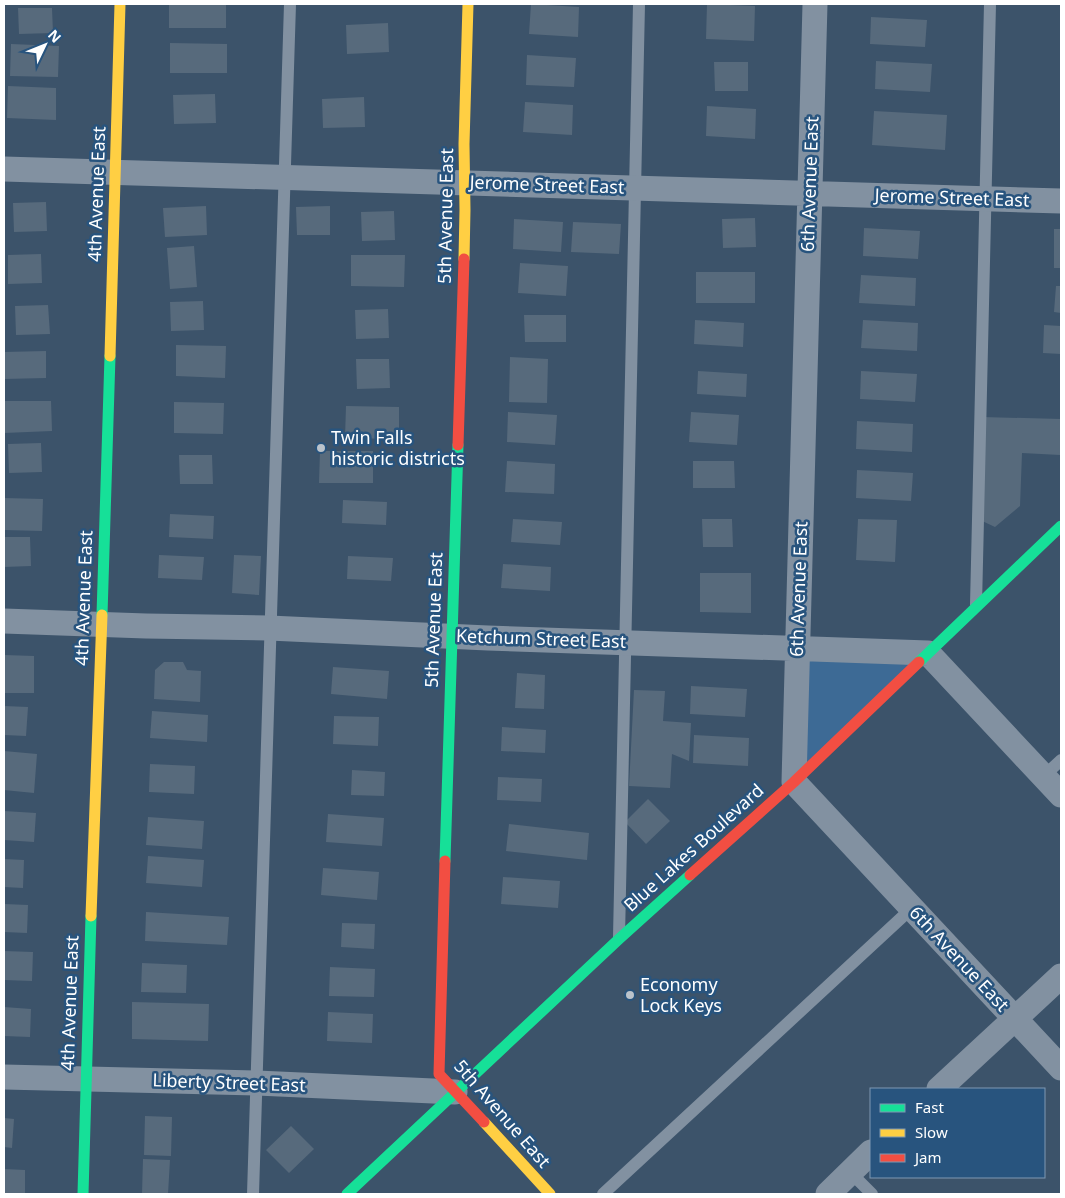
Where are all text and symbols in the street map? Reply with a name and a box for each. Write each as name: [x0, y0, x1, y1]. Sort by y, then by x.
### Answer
north arrow: [20, 20, 70, 70]
text: N: [44, 25, 66, 46]
street label: 6th Avenue East: [795, 115, 823, 252]
street label: 4th Avenue East: [82, 125, 110, 262]
street label: 5th Avenue East: [432, 147, 458, 284]
street label: Jerome Street East: [467, 169, 625, 199]
street label: Jerome Street East: [872, 182, 1030, 212]
place label: Twin Falls historic districts: [331, 425, 465, 470]
marker: Twin Falls historic districts: [315, 442, 327, 454]
street label: 6th Avenue East: [784, 520, 812, 657]
street label: 4th Avenue East: [69, 529, 97, 666]
street label: 5th Avenue East: [419, 551, 447, 688]
street label: Ketchum Street East: [455, 623, 627, 653]
street label: Blue Lakes Boulevard: [618, 778, 768, 917]
street label: 6th Avenue East: [905, 901, 1015, 1016]
street label: 4th Avenue East: [55, 934, 83, 1071]
place label: Economy Lock Keys: [640, 972, 722, 1017]
marker: Economy Lock Keys: [624, 989, 636, 1001]
street label: 5th Avenue East: [449, 1054, 557, 1173]
street label: Liberty Street East: [152, 1067, 307, 1097]
legend: [870, 1088, 1045, 1178]
text: Fast: [915, 1097, 944, 1117]
text: Slow: [915, 1122, 948, 1142]
text: Jam: [913, 1147, 942, 1167]

